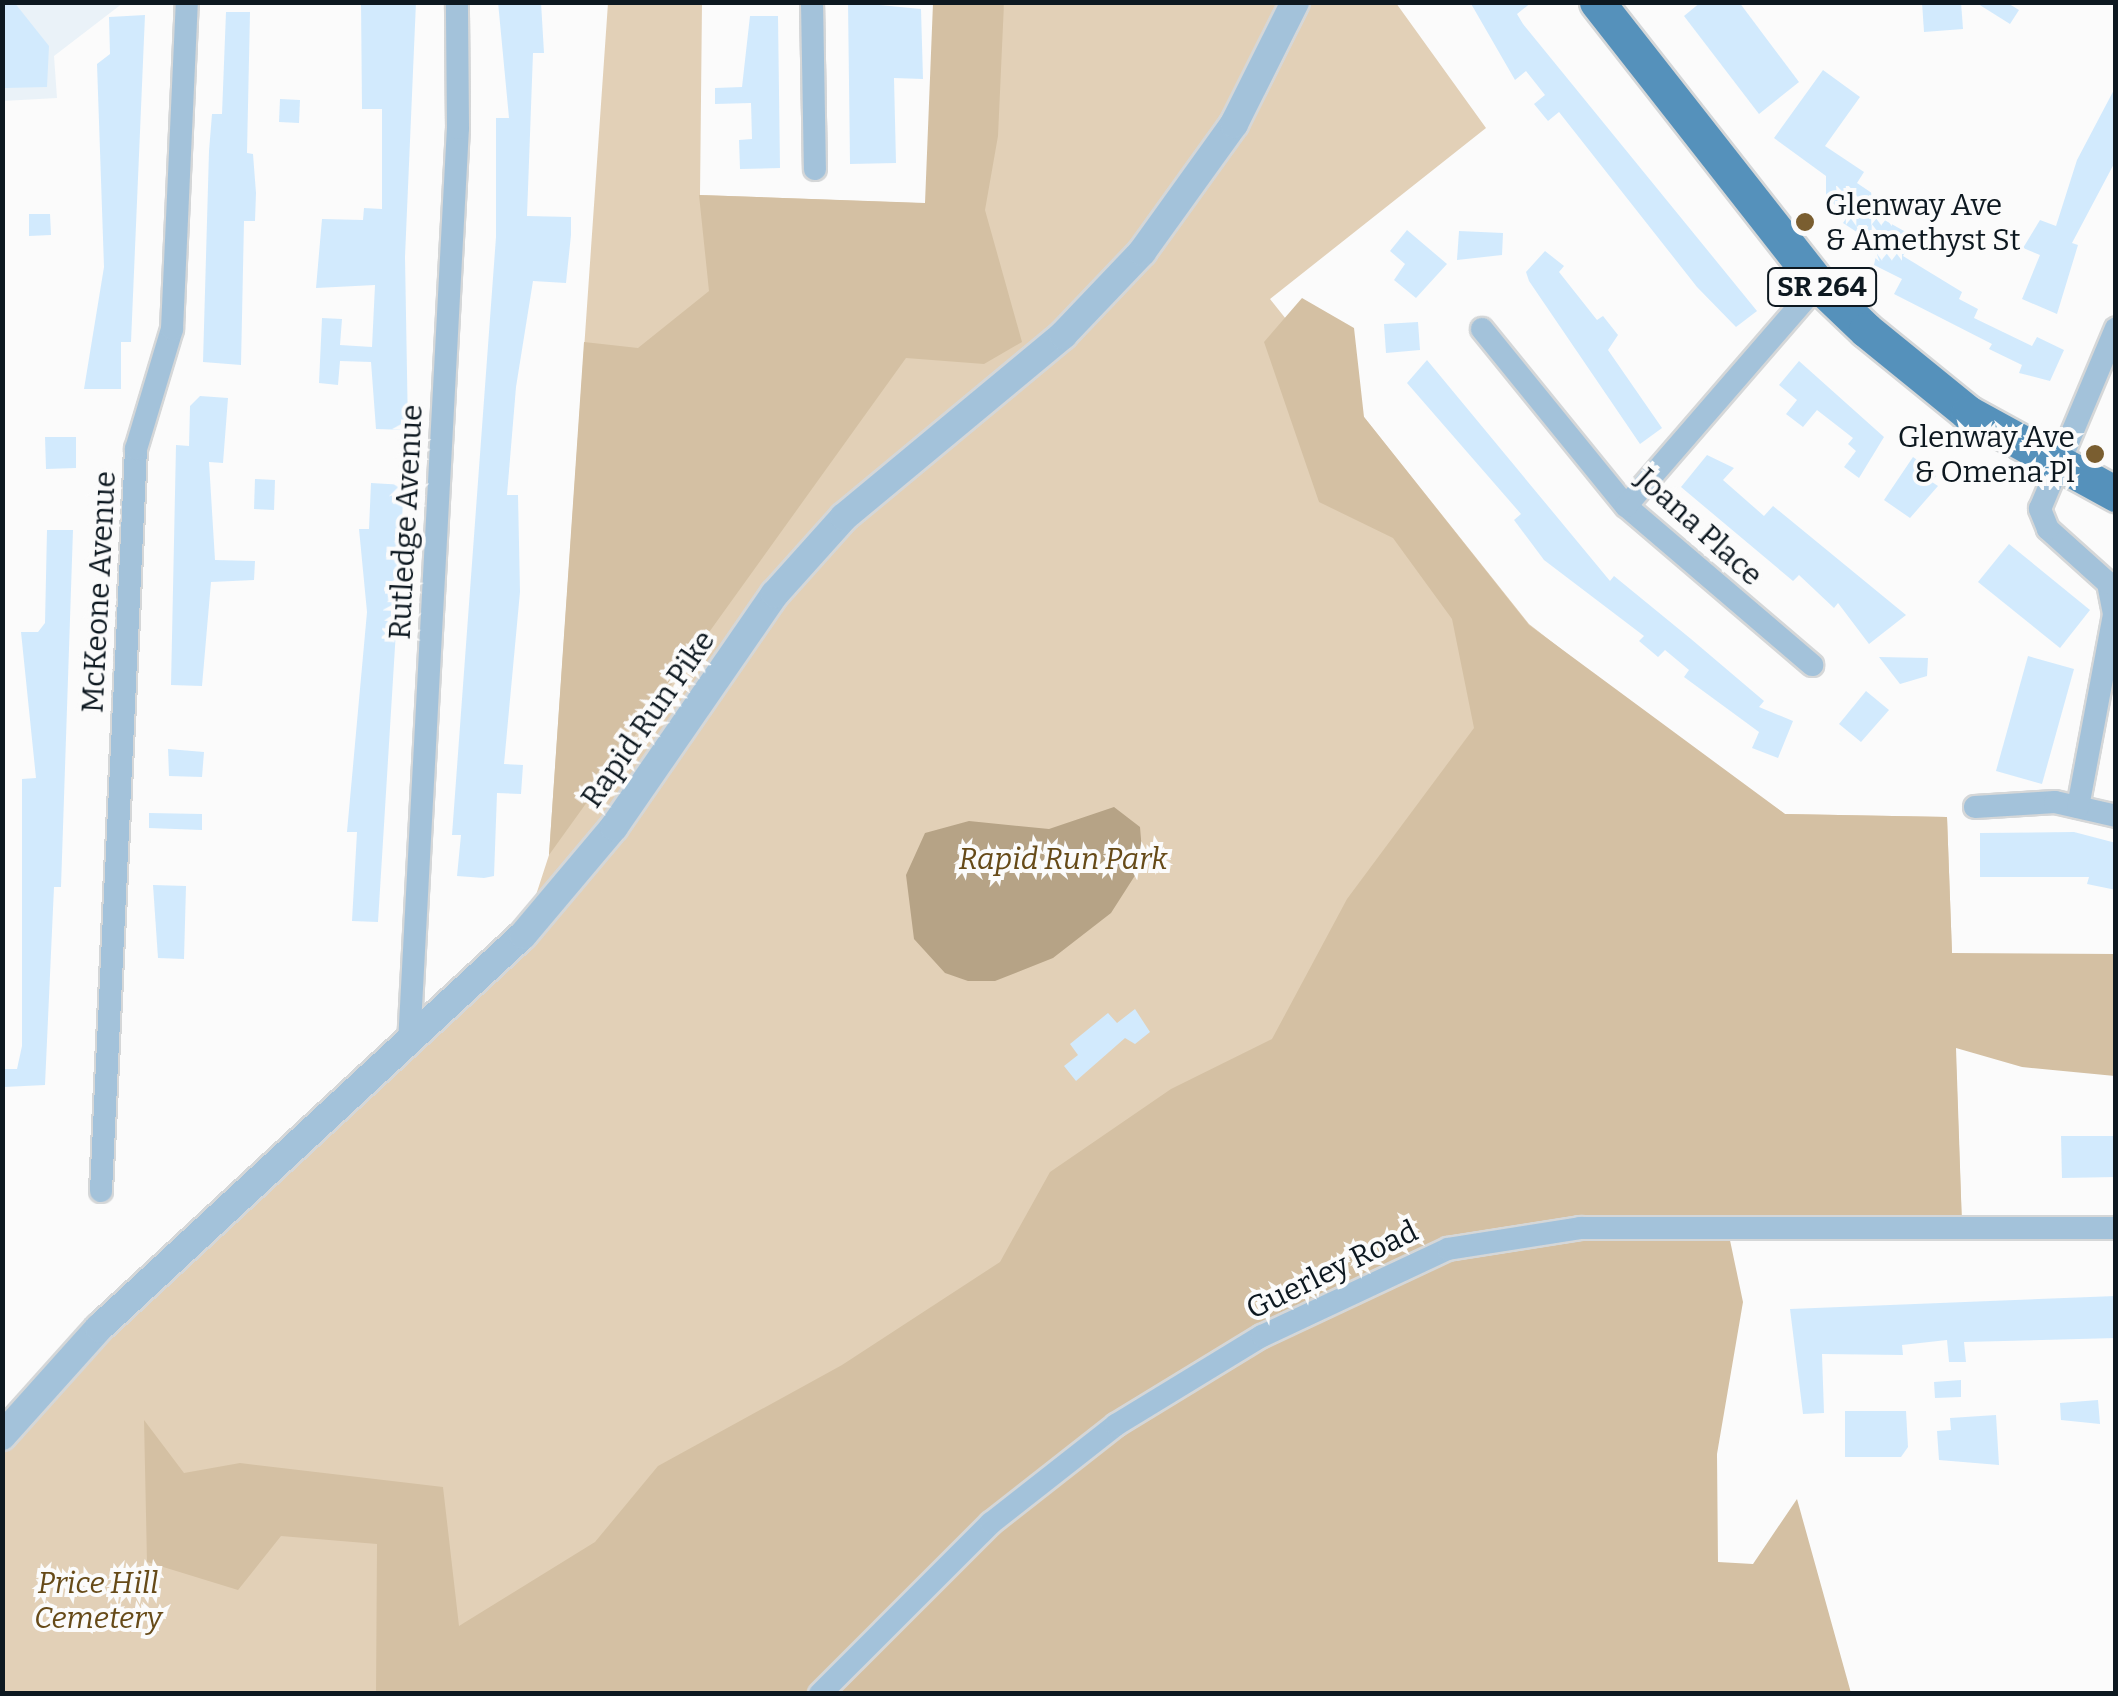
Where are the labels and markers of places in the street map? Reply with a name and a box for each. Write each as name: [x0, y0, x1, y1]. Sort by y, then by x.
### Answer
place label: Glenway Ave & Amethyst St: [1825, 187, 2021, 258]
marker: Glenway Ave & Amethyst St: [1794, 211, 1816, 233]
place label: Glenway Ave & Omena Pl: [1898, 419, 2075, 490]
marker: Glenway Ave & Omena Pl: [2084, 443, 2106, 465]

